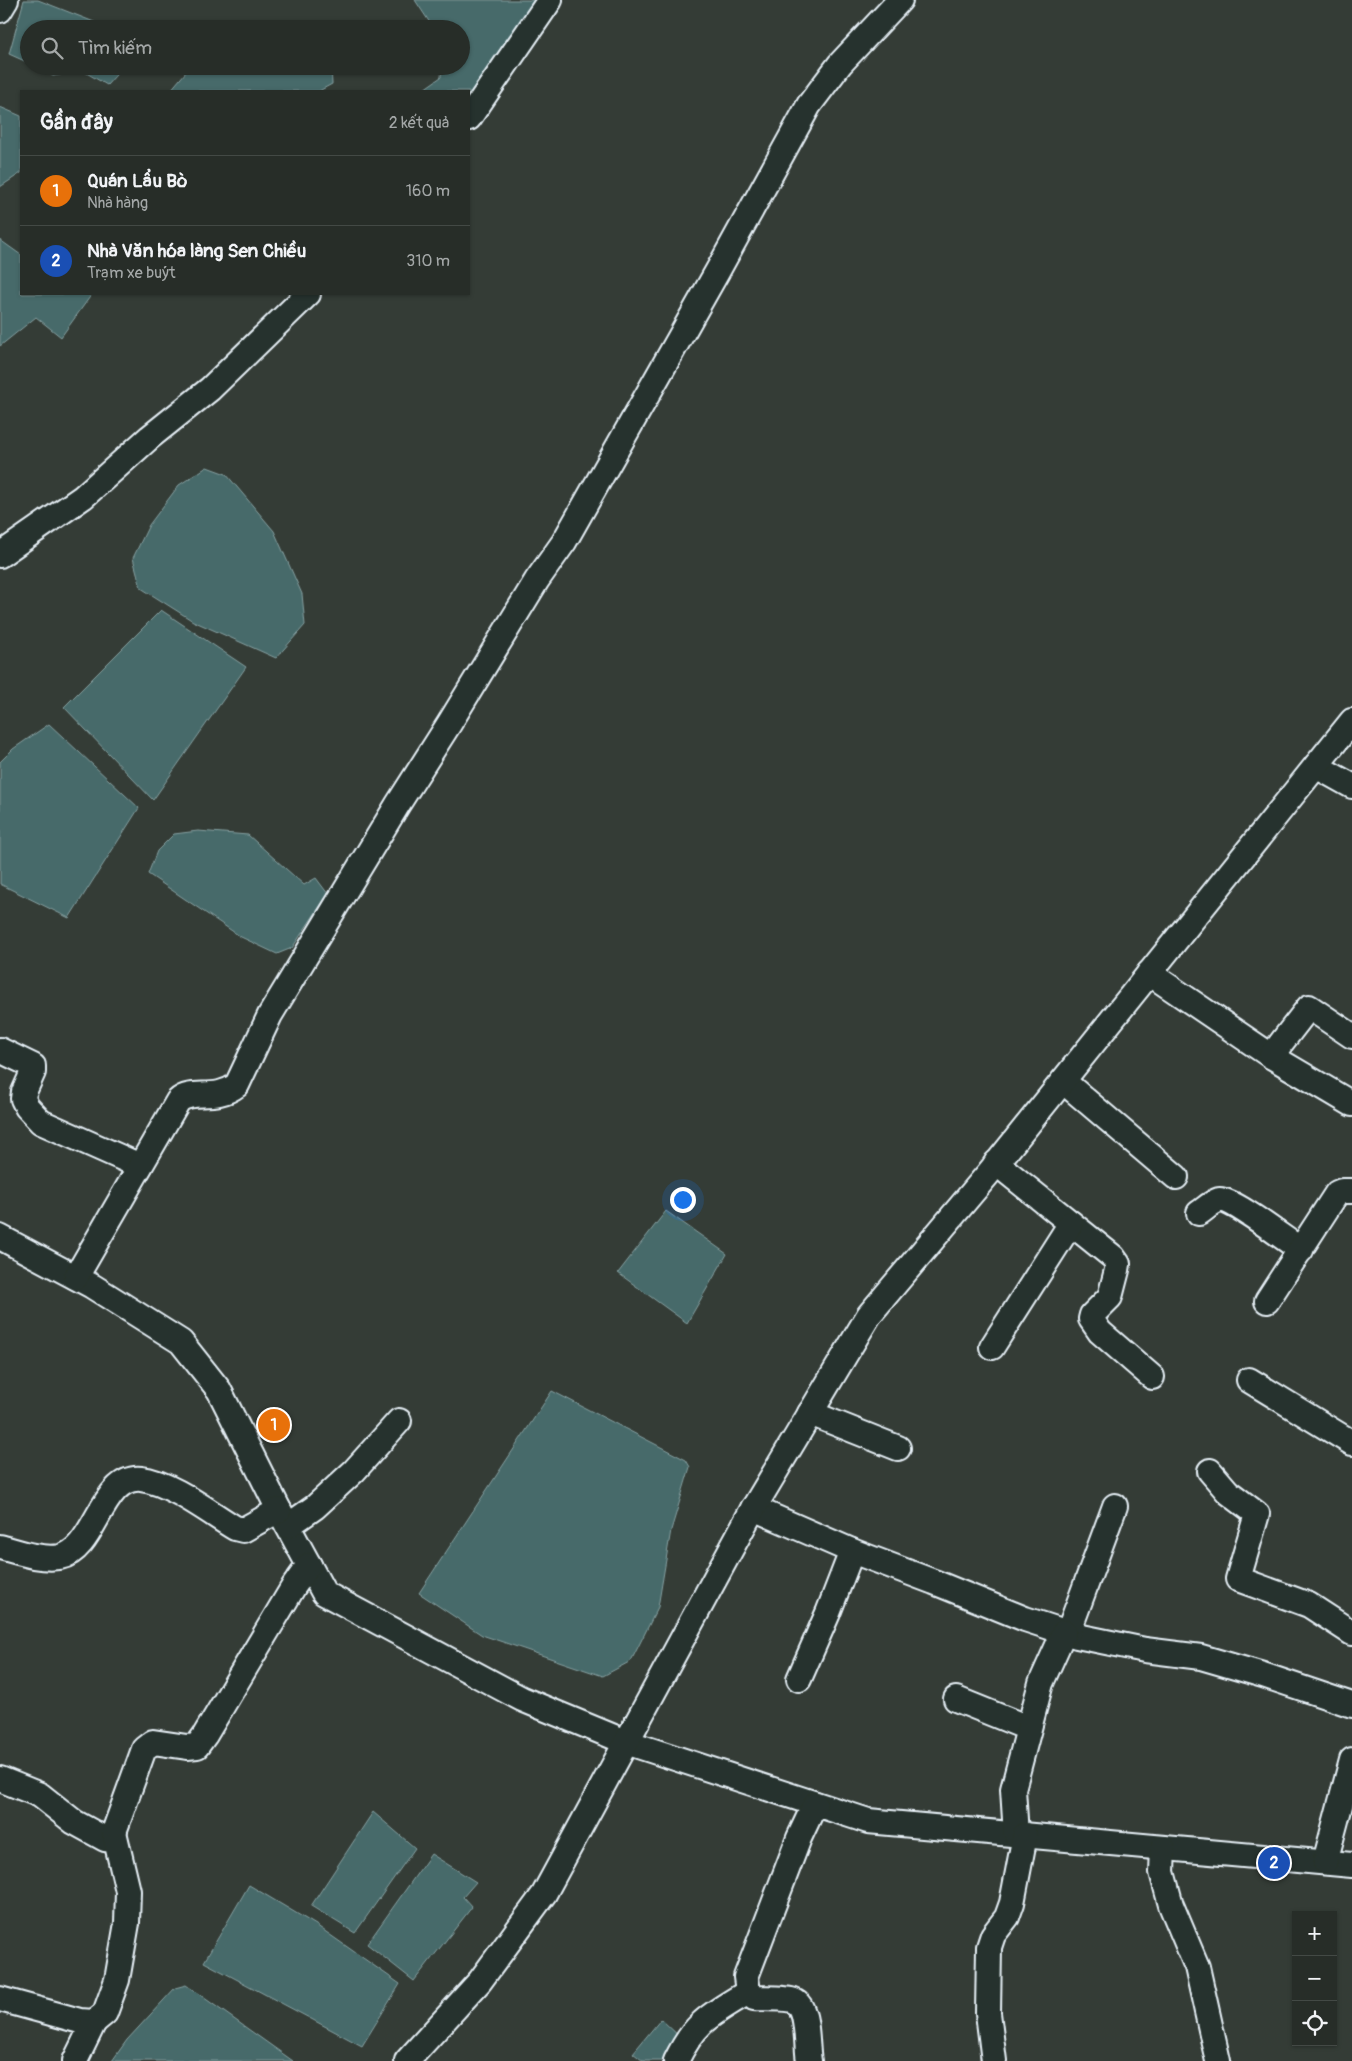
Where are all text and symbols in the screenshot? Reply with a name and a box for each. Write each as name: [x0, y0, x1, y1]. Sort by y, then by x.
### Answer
search box: [20, 20, 470, 75]
icon: search: [38, 34, 66, 62]
text: Tìm kiếm: [78, 36, 152, 60]
text: Gần đây: [40, 109, 113, 136]
text: 2 kết quả: [389, 113, 450, 133]
text: Quán Lẩu Bò: [87, 169, 187, 193]
text: 1: [53, 181, 59, 201]
text: 160 m: [406, 181, 450, 201]
text: Nhà hàng: [87, 193, 148, 213]
text: Nhà Văn hóa làng Sen Chiều: [87, 239, 306, 263]
text: 2: [52, 251, 60, 271]
text: 310 m: [406, 251, 450, 271]
text: Trạm xe buýt: [87, 263, 175, 283]
your location: [670, 1187, 696, 1213]
pin: 1: [258, 1406, 290, 1444]
pin: 2: [1258, 1844, 1290, 1882]
map controls: [1292, 1911, 1337, 2046]
button: +: [1292, 1911, 1337, 1956]
button: −: [1292, 1956, 1337, 2001]
button: locate: [1292, 2001, 1337, 2046]

